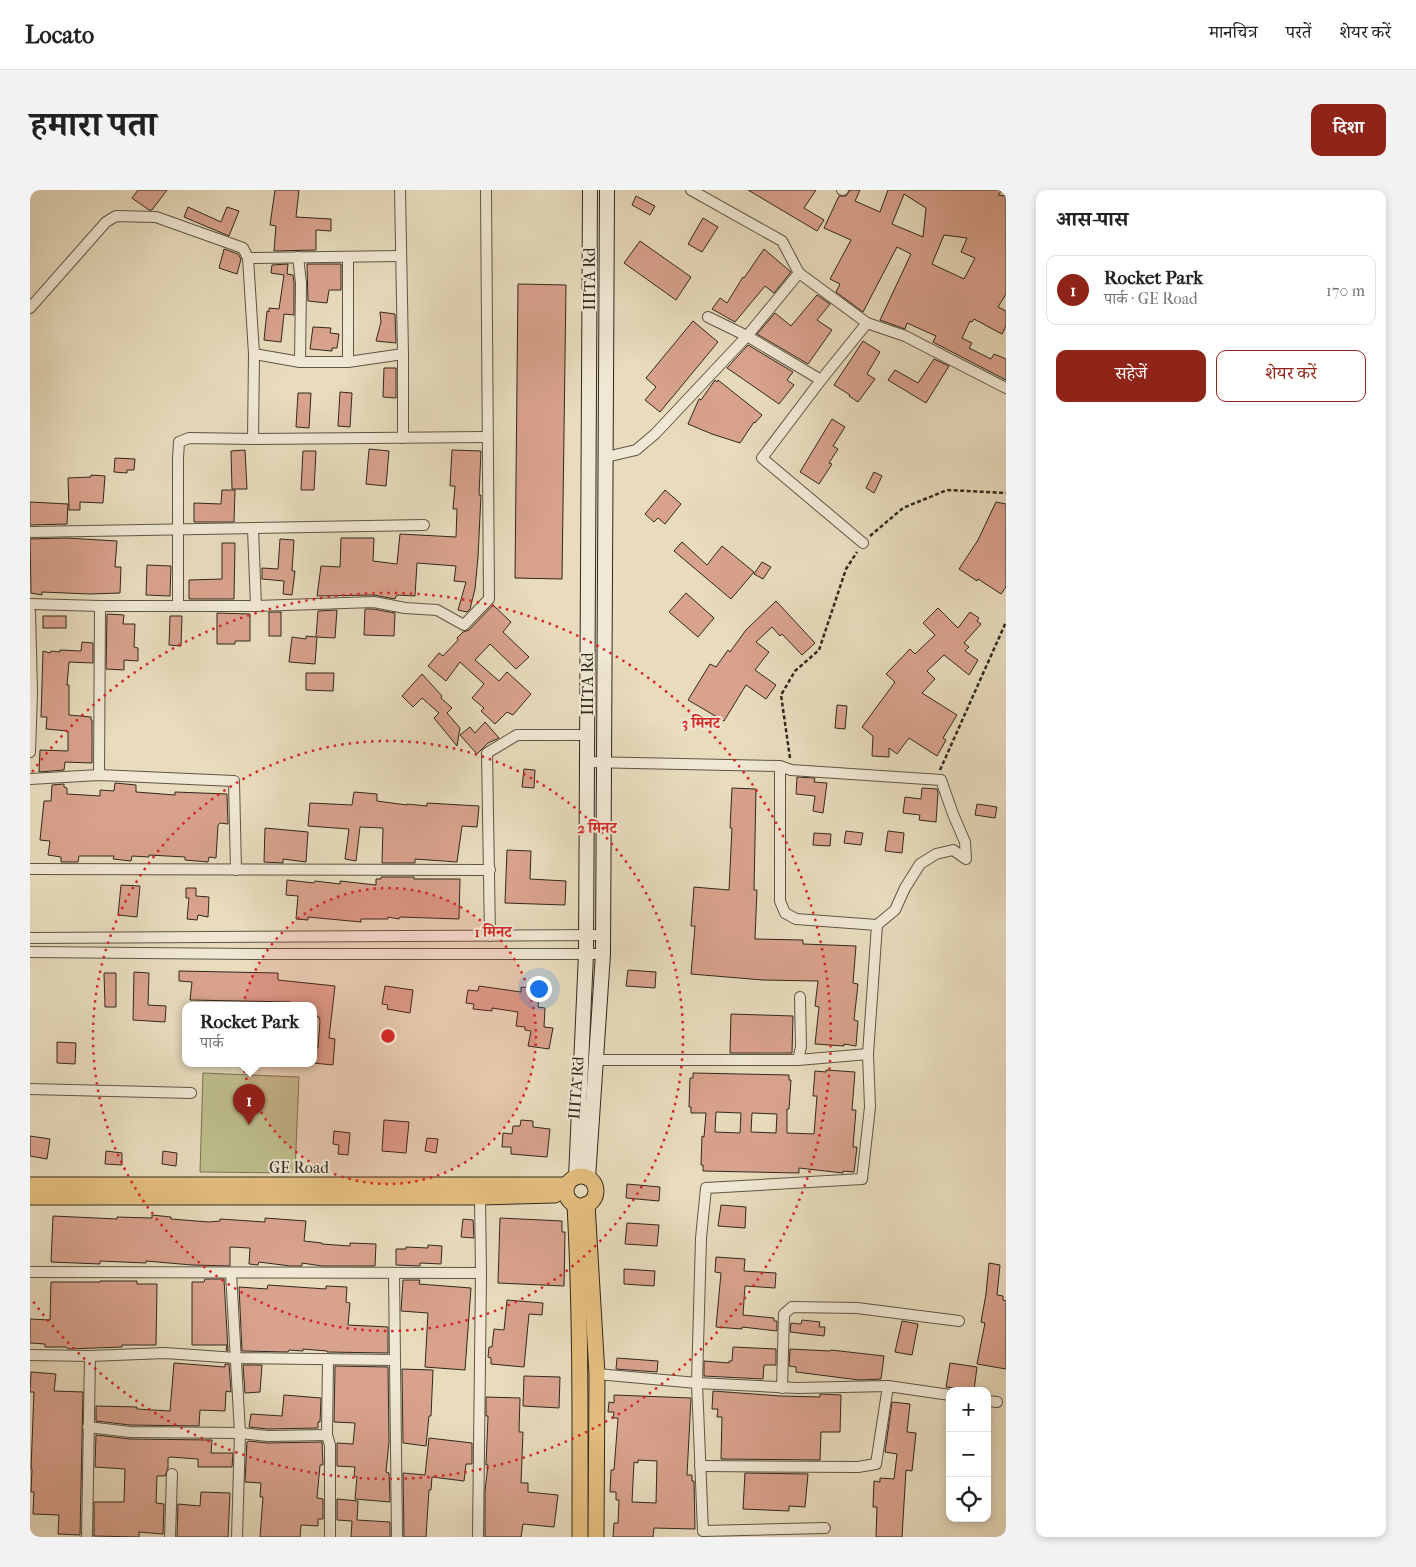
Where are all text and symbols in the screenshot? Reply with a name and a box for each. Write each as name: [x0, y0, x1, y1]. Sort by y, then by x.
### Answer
text: Locato: [25, 21, 94, 49]
text: मानचित्र: [1209, 22, 1258, 43]
text: परतें: [1286, 22, 1311, 43]
text: शेयर करें: [1339, 22, 1391, 43]
text: हमारा पता: [30, 104, 157, 145]
button: दिशा: [1311, 104, 1386, 156]
text: आस-पास: [1056, 207, 1128, 231]
street label: IIITA Rd: [580, 247, 599, 311]
text: Rocket Park: [1104, 267, 1203, 289]
text: 1: [1070, 281, 1076, 300]
text: 170 m: [1326, 281, 1365, 300]
text: पार्क · GE Road: [1104, 289, 1198, 308]
button: सहेजें: [1056, 350, 1206, 402]
button: शेयर करें: [1216, 350, 1366, 402]
street label: IIITA Rd: [578, 652, 597, 716]
text: 3 मिनट: [682, 714, 722, 732]
text: 2 मिनट: [577, 819, 618, 837]
text: 1 मिनट: [475, 923, 513, 941]
your location: [526, 976, 552, 1002]
popup: [182, 1002, 317, 1067]
text: Rocket Park: [200, 1011, 299, 1033]
centre of rings: [379, 1027, 397, 1045]
text: पार्क: [200, 1033, 224, 1052]
street label: IIITA Rd: [564, 1056, 588, 1120]
pin: 1: [233, 1084, 265, 1125]
street label: GE Road: [269, 1158, 329, 1177]
map controls: [946, 1387, 991, 1522]
button: +: [946, 1387, 991, 1432]
button: −: [946, 1432, 991, 1477]
button: locate: [946, 1477, 991, 1522]

